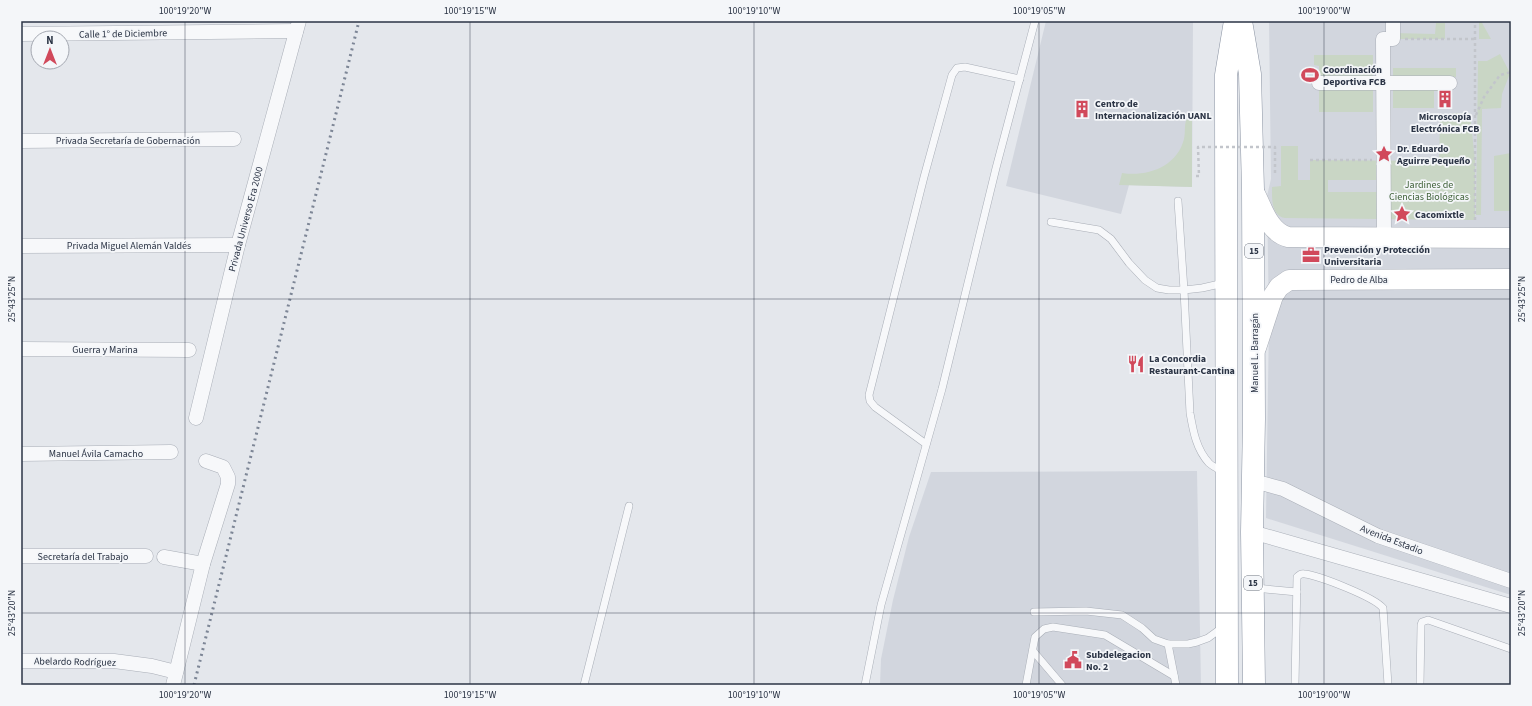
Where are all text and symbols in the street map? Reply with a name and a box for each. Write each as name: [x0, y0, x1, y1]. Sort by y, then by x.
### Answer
text: 100°19'20"W: [159, 4, 211, 18]
text: 100°19'15"W: [444, 4, 496, 18]
text: 100°19'10"W: [728, 4, 780, 18]
text: 100°19'05"W: [1013, 4, 1065, 18]
text: 100°19'00"W: [1298, 4, 1350, 18]
street label: Calle 1° de Diciembre: [79, 26, 167, 42]
north arrow: [30, 30, 70, 70]
text: N: [46, 33, 54, 48]
place label: Coordinación Deportiva FCB: [1323, 63, 1386, 89]
sports icon: Coordinación Deportiva FCB: [1300, 65, 1320, 85]
building icon: Microscopía Electrónica FCB: [1435, 89, 1455, 109]
place label: Centro de Internacionalización UANL: [1095, 97, 1212, 123]
building icon: Centro de Internacionalización UANL: [1072, 99, 1092, 119]
place label: Microscopía Electrónica FCB: [1411, 110, 1479, 136]
street label: Privada Secretaría de Gobernación: [56, 134, 200, 148]
place label: Dr. Eduardo Aguirre Pequeño: [1396, 142, 1471, 168]
place icon: Dr. Eduardo Aguirre Pequeño: [1374, 144, 1394, 164]
street label: Privada Universo Era 2000: [225, 165, 267, 273]
park label: Jardines de Ciencias Biológicas: [1389, 178, 1469, 204]
place icon: Cacomixtle: [1392, 204, 1412, 224]
place label: Cacomixtle: [1415, 208, 1464, 222]
street label: Privada Miguel Alemán Valdés: [67, 239, 191, 253]
place label: Prevención y Protección Universitaria: [1324, 243, 1430, 269]
road number: 15: [1245, 244, 1263, 258]
office icon: Prevención y Protección Universitaria: [1301, 245, 1321, 265]
street label: Pedro de Alba: [1330, 273, 1388, 287]
text: 25°43'25"N: [5, 276, 19, 322]
text: 25°43'25"N: [1515, 276, 1529, 322]
street label: Manuel L. Barragán: [1248, 313, 1262, 393]
street label: Guerra y Marina: [72, 343, 138, 357]
place label: La Concordia Restaurant-Cantina: [1149, 352, 1235, 378]
restaurant icon: La Concordia Restaurant-Cantina: [1126, 354, 1146, 374]
street label: Manuel Ávila Camacho: [49, 447, 143, 461]
street label: Avenida Estadio: [1358, 522, 1425, 558]
street label: Secretaría del Trabajo: [38, 550, 128, 564]
road number: 15: [1244, 576, 1262, 590]
text: 25°43'20"N: [5, 590, 19, 636]
text: 25°43'20"N: [1515, 590, 1529, 636]
place label: Subdelegacion No. 2: [1086, 648, 1151, 674]
public building icon: Subdelegacion No. 2: [1063, 650, 1083, 670]
street label: Abelardo Rodríguez: [34, 654, 116, 670]
text: 100°19'20"W: [159, 688, 211, 702]
text: 100°19'15"W: [444, 688, 496, 702]
text: 100°19'10"W: [728, 688, 780, 702]
text: 100°19'05"W: [1013, 688, 1065, 702]
text: 100°19'00"W: [1298, 688, 1350, 702]

